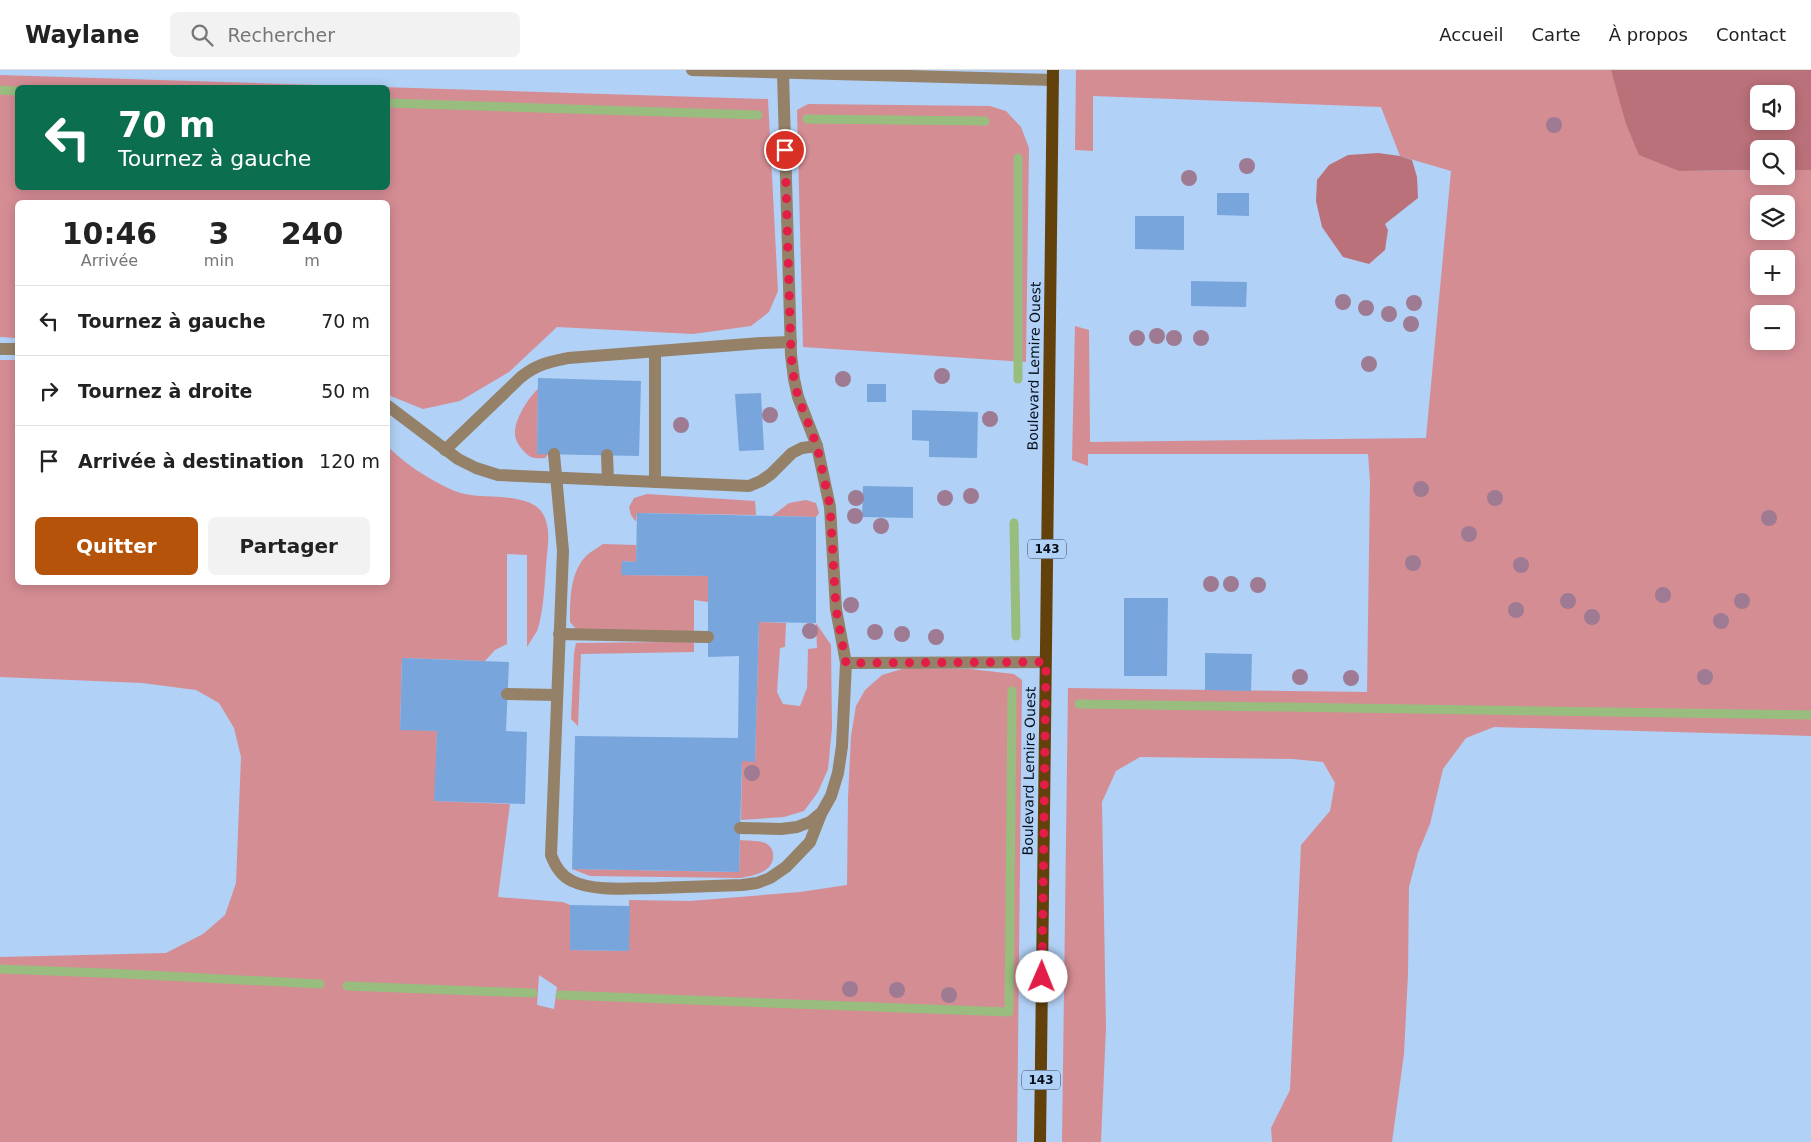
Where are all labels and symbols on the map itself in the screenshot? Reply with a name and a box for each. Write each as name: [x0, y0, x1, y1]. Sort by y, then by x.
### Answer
pin: [764, 129, 806, 171]
street label: Boulevard Lemire Ouest: [1025, 281, 1043, 451]
road number: 143: [1028, 539, 1066, 558]
street label: Boulevard Lemire Ouest: [1020, 686, 1038, 856]
position arrow: [1015, 950, 1067, 1002]
road number: 143: [1022, 1070, 1060, 1090]

